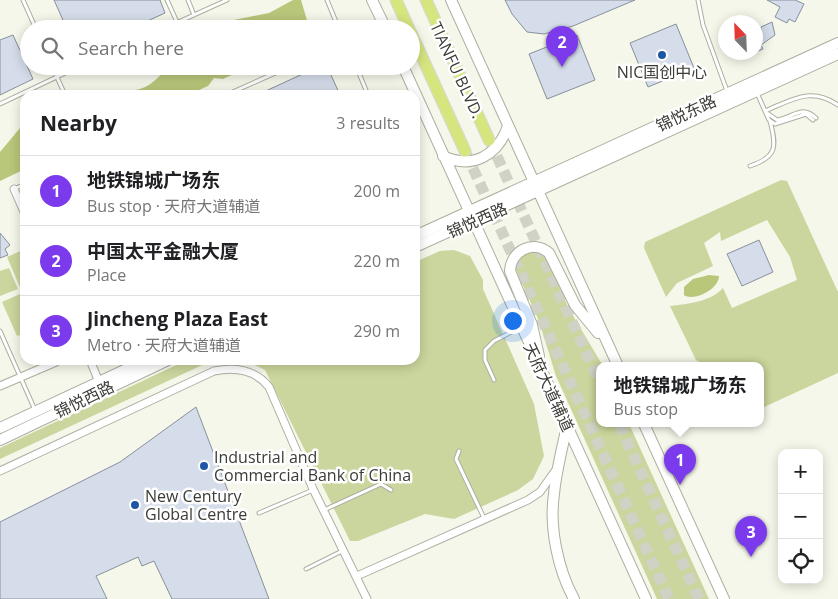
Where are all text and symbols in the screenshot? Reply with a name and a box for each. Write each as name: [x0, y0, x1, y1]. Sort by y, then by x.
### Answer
north arrow: [718, 15, 763, 60]
street label: TIANFU BLVD.: [425, 18, 489, 122]
search box: [20, 20, 420, 75]
pin: 2: [546, 26, 578, 67]
icon: search: [38, 34, 66, 62]
text: Search here: [78, 35, 184, 61]
marker: NIC国创中心: [656, 49, 668, 61]
place label: NIC国创中心: [617, 61, 707, 83]
street label: 锦悦东路: [652, 90, 720, 136]
text: Nearby: [40, 109, 117, 137]
text: 3 results: [336, 112, 400, 134]
text: 地铁锦城广场东: [87, 167, 220, 193]
text: 1: [51, 180, 61, 202]
text: 200 m: [354, 180, 400, 202]
text: Bus stop · 天府大道辅道: [87, 195, 260, 217]
street label: 锦悦西路: [443, 197, 511, 243]
text: 中国太平金融大厦: [87, 238, 239, 264]
text: 2: [51, 250, 61, 272]
text: 220 m: [354, 250, 400, 272]
text: Place: [87, 264, 126, 286]
text: Jincheng Plaza East: [87, 306, 268, 332]
your location: [500, 308, 526, 334]
text: 3: [51, 320, 61, 342]
text: 290 m: [354, 320, 400, 342]
text: Metro · 天府大道辅道: [87, 334, 241, 356]
street label: 天府大道辅道: [519, 339, 579, 435]
popup: [596, 362, 764, 427]
text: 地铁锦城广场东: [613, 372, 747, 398]
street label: 锦悦西路: [50, 375, 118, 423]
text: Bus stop: [613, 398, 678, 420]
pin: 1: [664, 444, 696, 485]
place label: Industrial and Commercial Bank of China: [214, 446, 411, 486]
map controls: [778, 449, 823, 584]
button: +: [778, 449, 823, 494]
marker: Industrial and Commercial Bank of China: [198, 460, 210, 472]
place label: New Century Global Centre: [145, 485, 247, 525]
button: −: [778, 494, 823, 539]
marker: New Century Global Centre: [129, 499, 141, 511]
pin: 3: [735, 516, 767, 557]
button: locate: [778, 539, 823, 584]

